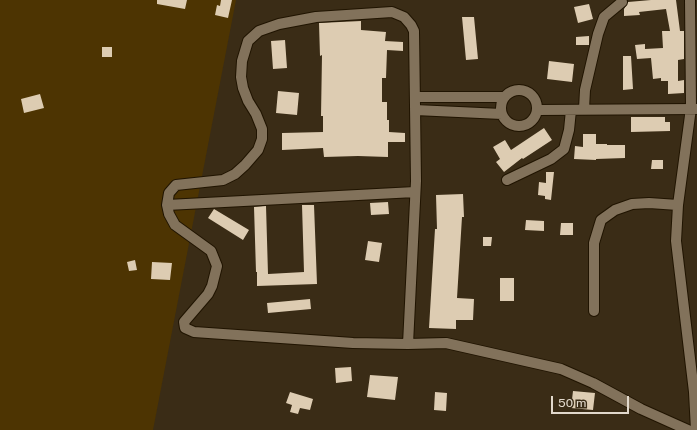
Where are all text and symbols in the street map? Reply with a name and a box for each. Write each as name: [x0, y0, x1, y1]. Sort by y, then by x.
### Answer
scale bar: [553, 388, 631, 414]
text: 50 m: [558, 396, 586, 410]

